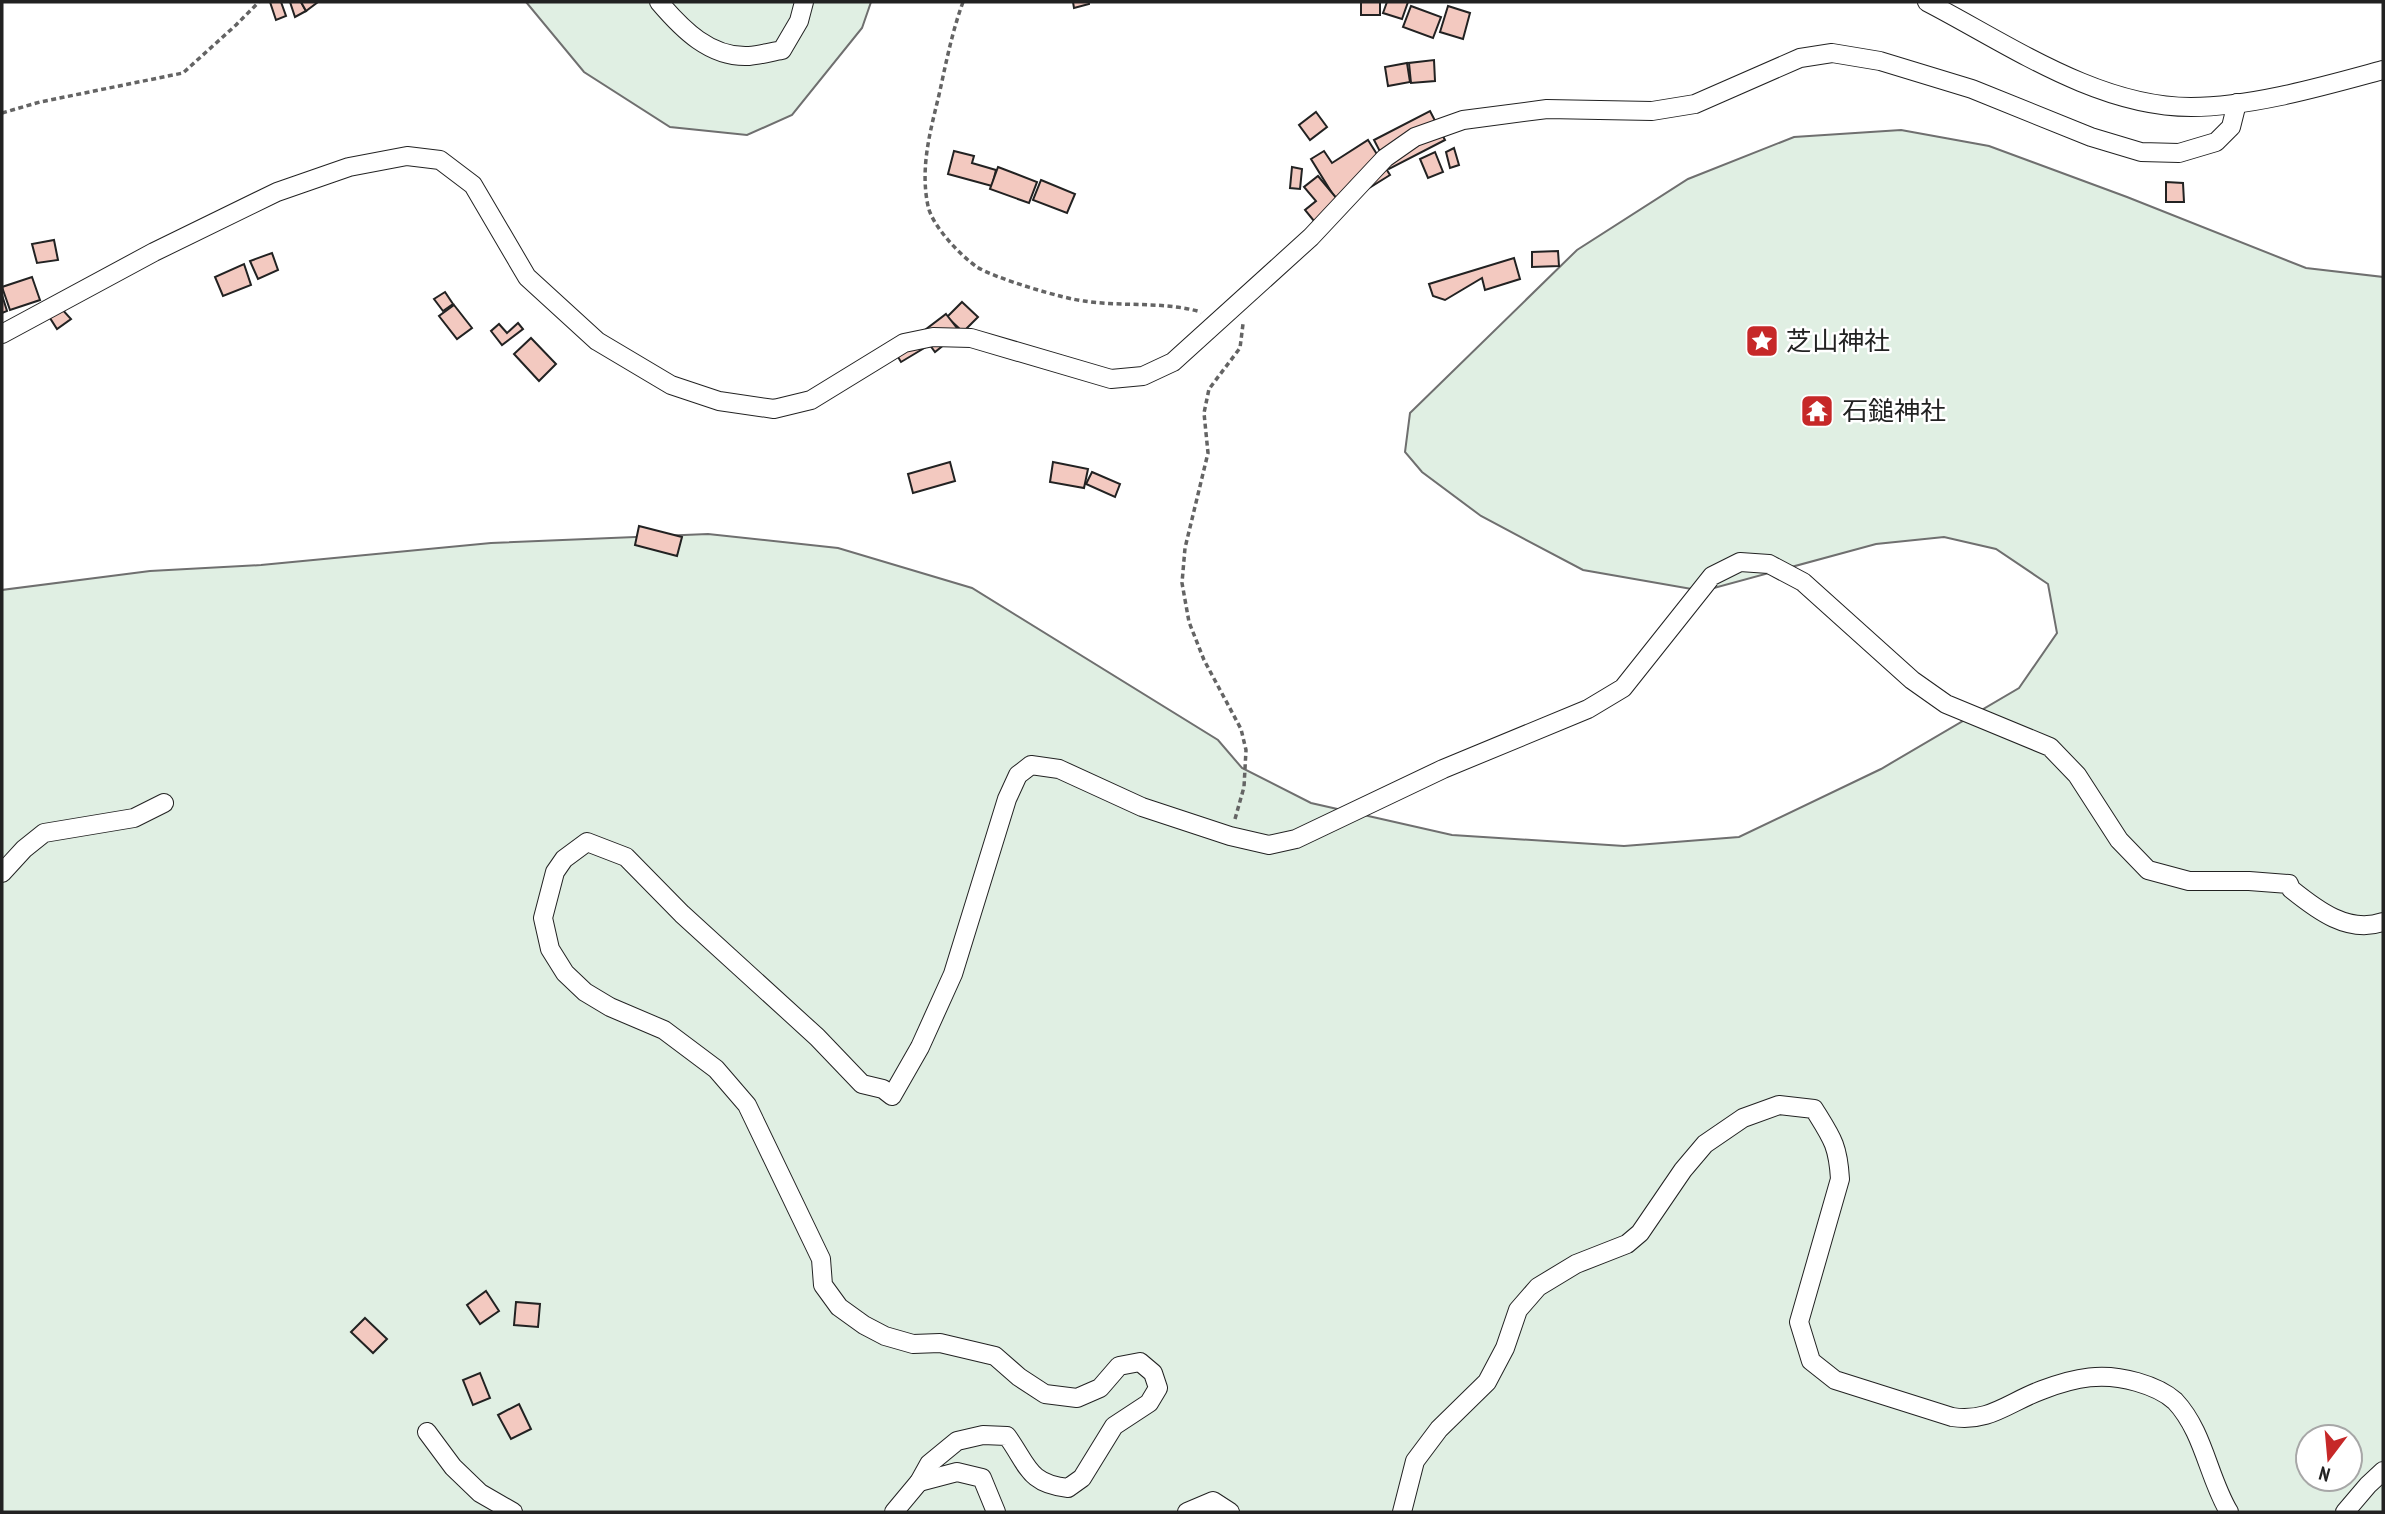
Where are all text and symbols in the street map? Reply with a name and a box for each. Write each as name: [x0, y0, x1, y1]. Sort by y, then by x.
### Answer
place icon: 芝山神社: [1743, 322, 1781, 360]
place label: 芝山神社: [1786, 324, 1890, 357]
temple icon: 石鎚神社: [1798, 392, 1836, 430]
place label: 石鎚神社: [1842, 394, 1946, 427]
north arrow: [2294, 1423, 2364, 1493]
text: N: [2316, 1461, 2333, 1487]

